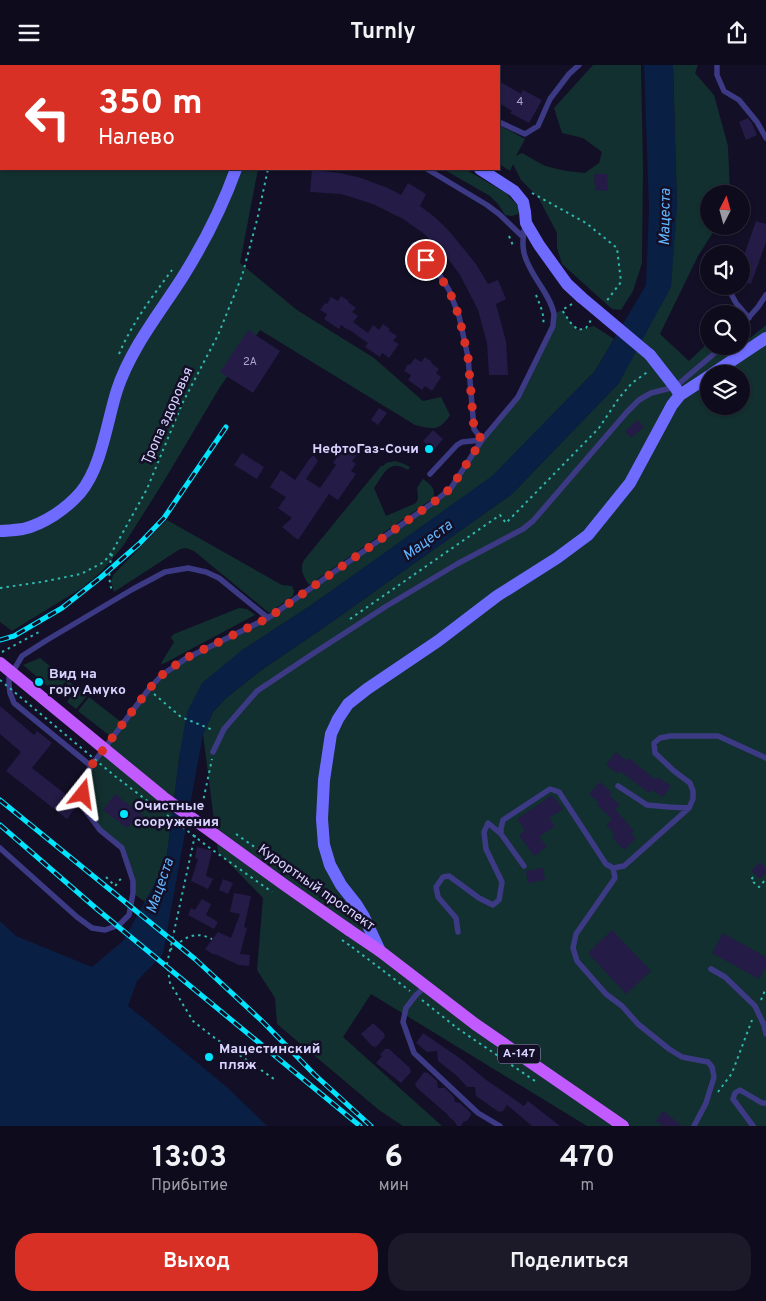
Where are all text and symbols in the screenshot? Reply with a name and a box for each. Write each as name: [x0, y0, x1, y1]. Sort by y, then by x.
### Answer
icon: menu: [15, 19, 43, 47]
text: Turnly: [350, 19, 416, 46]
icon: share: [723, 19, 751, 47]
text: 350 m: [98, 82, 203, 126]
icon: left: [15, 85, 80, 150]
house number: 4: [517, 95, 524, 109]
text: Налево: [98, 125, 175, 152]
north arrow: [700, 185, 750, 235]
map controls: [700, 185, 750, 415]
water label: Мацеста: [656, 188, 676, 246]
pin: [405, 239, 447, 281]
button: sound: [700, 245, 750, 295]
icon: arrive: [412, 246, 440, 274]
button: search: [700, 305, 750, 355]
house number: 2А: [243, 355, 257, 369]
street label: Тропа здоровья: [139, 365, 197, 467]
button: layers: [700, 365, 750, 415]
place label: НефтоГаз-Сочи: [312, 441, 419, 458]
marker: НефтоГаз-Сочи: [423, 443, 435, 455]
water label: Мацеста: [399, 516, 457, 566]
place label: Вид на гору Амуко: [49, 666, 126, 699]
marker: Вид на гору Амуко: [33, 676, 45, 688]
position arrow: [56, 767, 108, 819]
place label: Очистные сооружения: [134, 798, 219, 831]
marker: Очистные сооружения: [118, 808, 130, 820]
street label: Курортный проспект: [254, 841, 378, 935]
water label: Мацеста: [143, 856, 179, 916]
place label: Мацестинский пляж: [219, 1041, 320, 1074]
road number: А-147: [498, 1045, 540, 1064]
marker: Мацестинский пляж: [203, 1051, 215, 1063]
text: 13:03: [152, 1140, 227, 1177]
text: 6: [385, 1140, 403, 1177]
text: 470: [560, 1140, 615, 1177]
text: Прибытие: [151, 1176, 228, 1196]
text: мин: [379, 1176, 409, 1196]
text: m: [581, 1176, 594, 1196]
button: Выход: [15, 1233, 378, 1291]
button: Поделиться: [388, 1233, 751, 1291]

